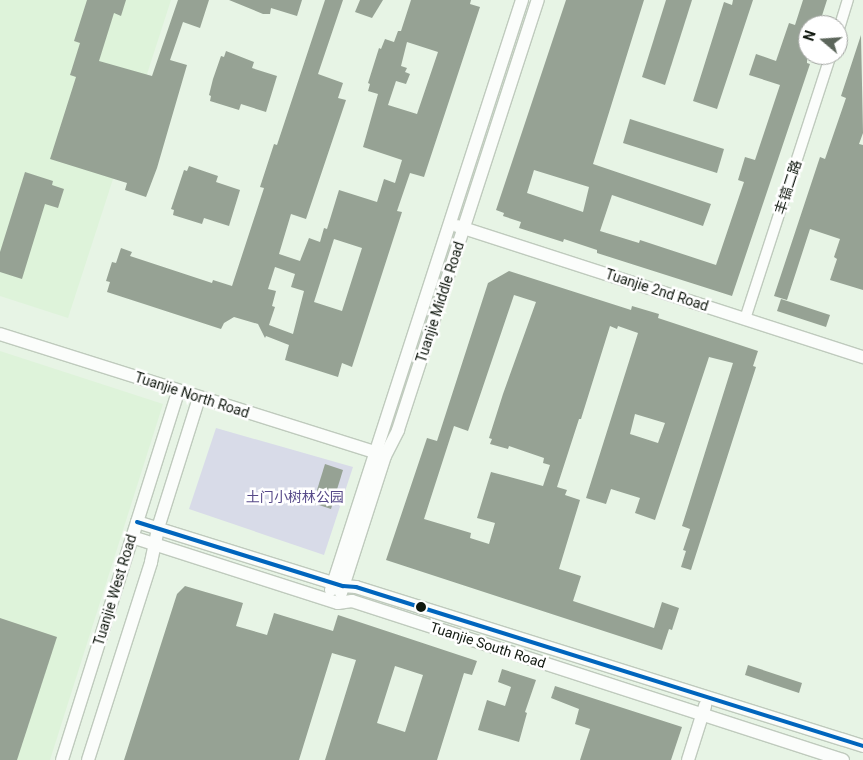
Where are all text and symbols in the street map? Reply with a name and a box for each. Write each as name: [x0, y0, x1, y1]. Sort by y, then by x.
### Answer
north arrow: [798, 15, 848, 65]
text: N: [801, 29, 819, 43]
street label: 丰镐二路: [771, 158, 805, 216]
street label: Tuanjie Middle Road: [413, 239, 467, 365]
street label: Tuanjie 2nd Road: [603, 265, 711, 315]
street label: Tuanjie North Road: [133, 369, 251, 421]
park label: 土门小树林公园: [246, 489, 344, 505]
street label: Tuanjie West Road: [90, 532, 140, 648]
unlabelled marker: [416, 602, 426, 612]
street label: Tuanjie South Road: [428, 618, 548, 672]

